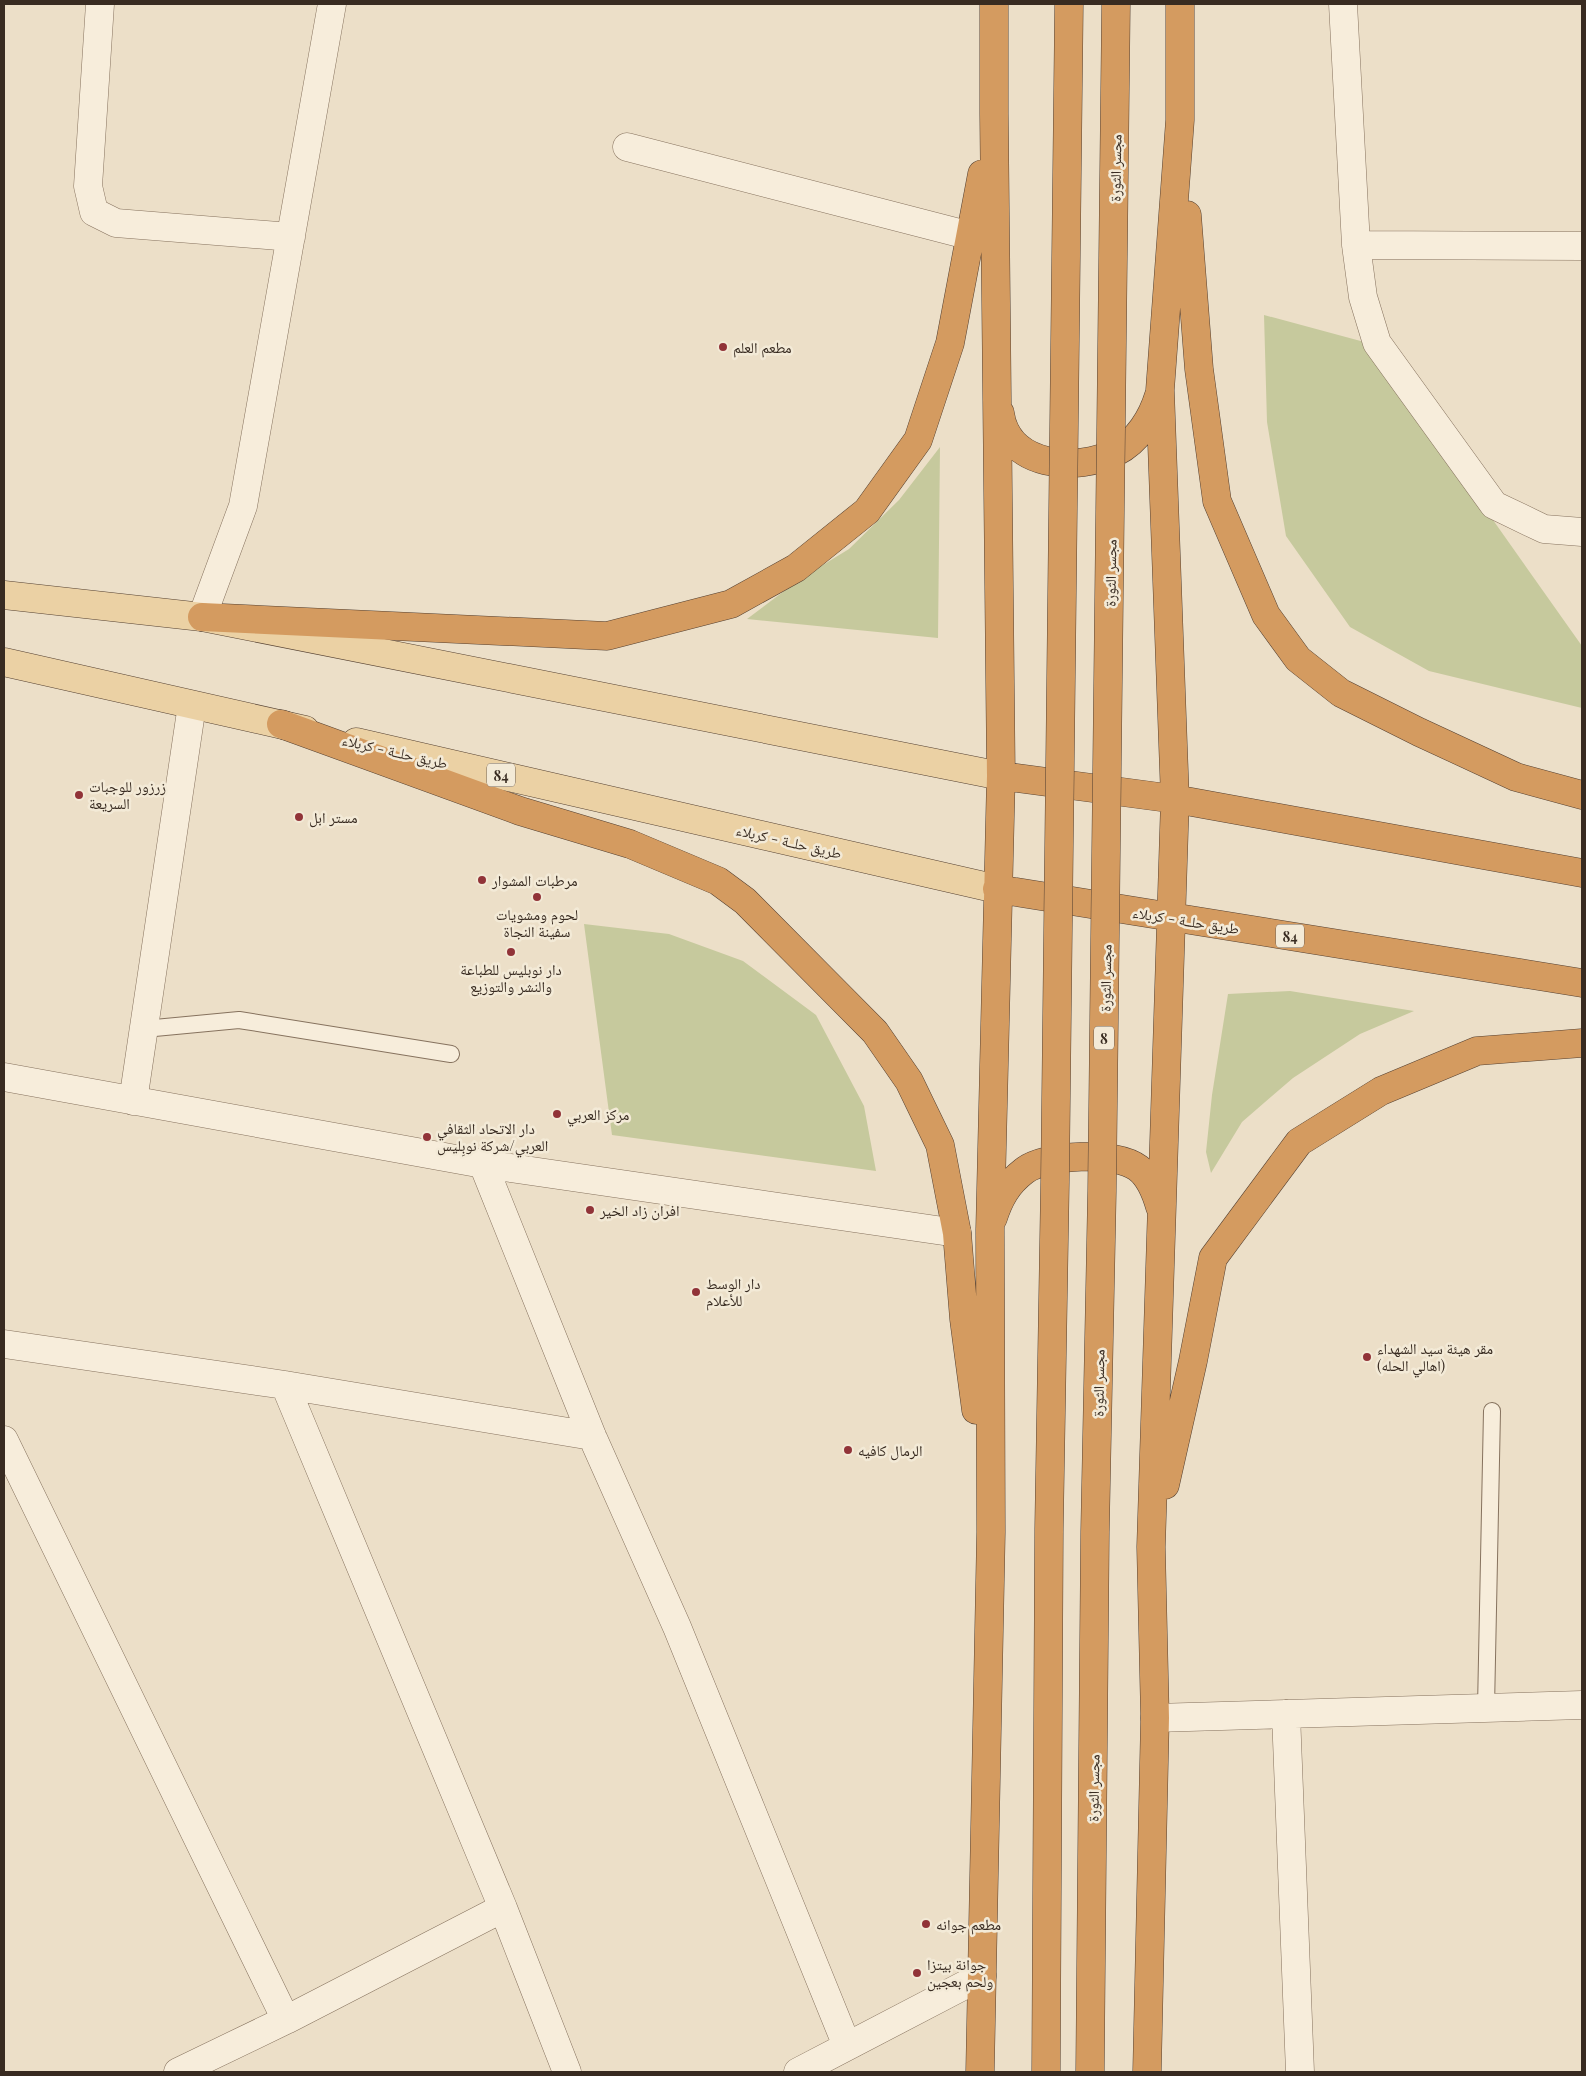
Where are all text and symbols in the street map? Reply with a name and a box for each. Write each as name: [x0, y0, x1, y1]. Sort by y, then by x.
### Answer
street label: مجسر الثورة: [1104, 134, 1126, 202]
place label: مطعم العلم: [733, 337, 792, 358]
marker: مطعم العلم: [717, 341, 729, 353]
street label: مجسر الثورة: [1099, 539, 1121, 607]
street label: طريق حلــة - كربلاء: [340, 729, 450, 774]
road number: 84: [487, 764, 515, 786]
place label: زرزور للوجبات السريعة: [89, 776, 166, 813]
marker: زرزور للوجبات السريعة: [73, 789, 85, 801]
place label: مستر ابل: [309, 807, 358, 828]
marker: مستر ابل: [293, 811, 305, 823]
street label: طريق حلــة - كربلاء: [734, 819, 844, 864]
place label: مرطبات المشوار: [491, 870, 578, 890]
marker: مرطبات المشوار: [476, 874, 488, 886]
marker: لحوم ومشويات سفينة النجاة: [531, 891, 543, 903]
street label: طريق حلــة - كربلاء: [1131, 902, 1241, 939]
place label: لحوم ومشويات سفينة النجاة: [496, 904, 578, 941]
road number: 84: [1276, 924, 1304, 948]
street label: مجسر الثورة: [1094, 944, 1116, 1012]
marker: دار نوبليس للطباعة والنشر والتوزيع: [505, 946, 517, 958]
place label: دار نوبليس للطباعة والنشر والتوزيع: [460, 959, 562, 997]
road number: 8: [1094, 1026, 1114, 1050]
place label: مركز العربي: [567, 1104, 630, 1127]
marker: مركز العربي: [551, 1108, 563, 1120]
place label: دار الاتحاد الثقافي العربي/شركة نوبِليس: [437, 1118, 548, 1158]
marker: دار الاتحاد الثقافي العربي/شركة نوبِليس: [421, 1131, 433, 1143]
place label: افران زاد الخير: [599, 1200, 680, 1221]
marker: افران زاد الخير: [584, 1204, 596, 1216]
place label: دار الوسط للأعلام: [706, 1273, 761, 1311]
marker: دار الوسط للأعلام: [690, 1286, 702, 1298]
place label: مقر هيئة سيد الشهداء (اهالي الحله): [1377, 1338, 1493, 1378]
street label: مجسر الثورة: [1087, 1349, 1109, 1417]
marker: مقر هيئة سيد الشهداء (اهالي الحله): [1361, 1351, 1373, 1363]
place label: الرمال كافيه: [858, 1440, 923, 1461]
marker: الرمال كافيه: [842, 1444, 854, 1456]
street label: مجسر الثورة: [1082, 1754, 1104, 1822]
place label: مطعم جوانه: [936, 1914, 1001, 1935]
marker: مطعم جوانه: [920, 1918, 932, 1930]
place label: جوانة بيتزا ولحم بعجين: [927, 1954, 993, 1992]
marker: جوانة بيتزا ولحم بعجين: [911, 1967, 923, 1979]

